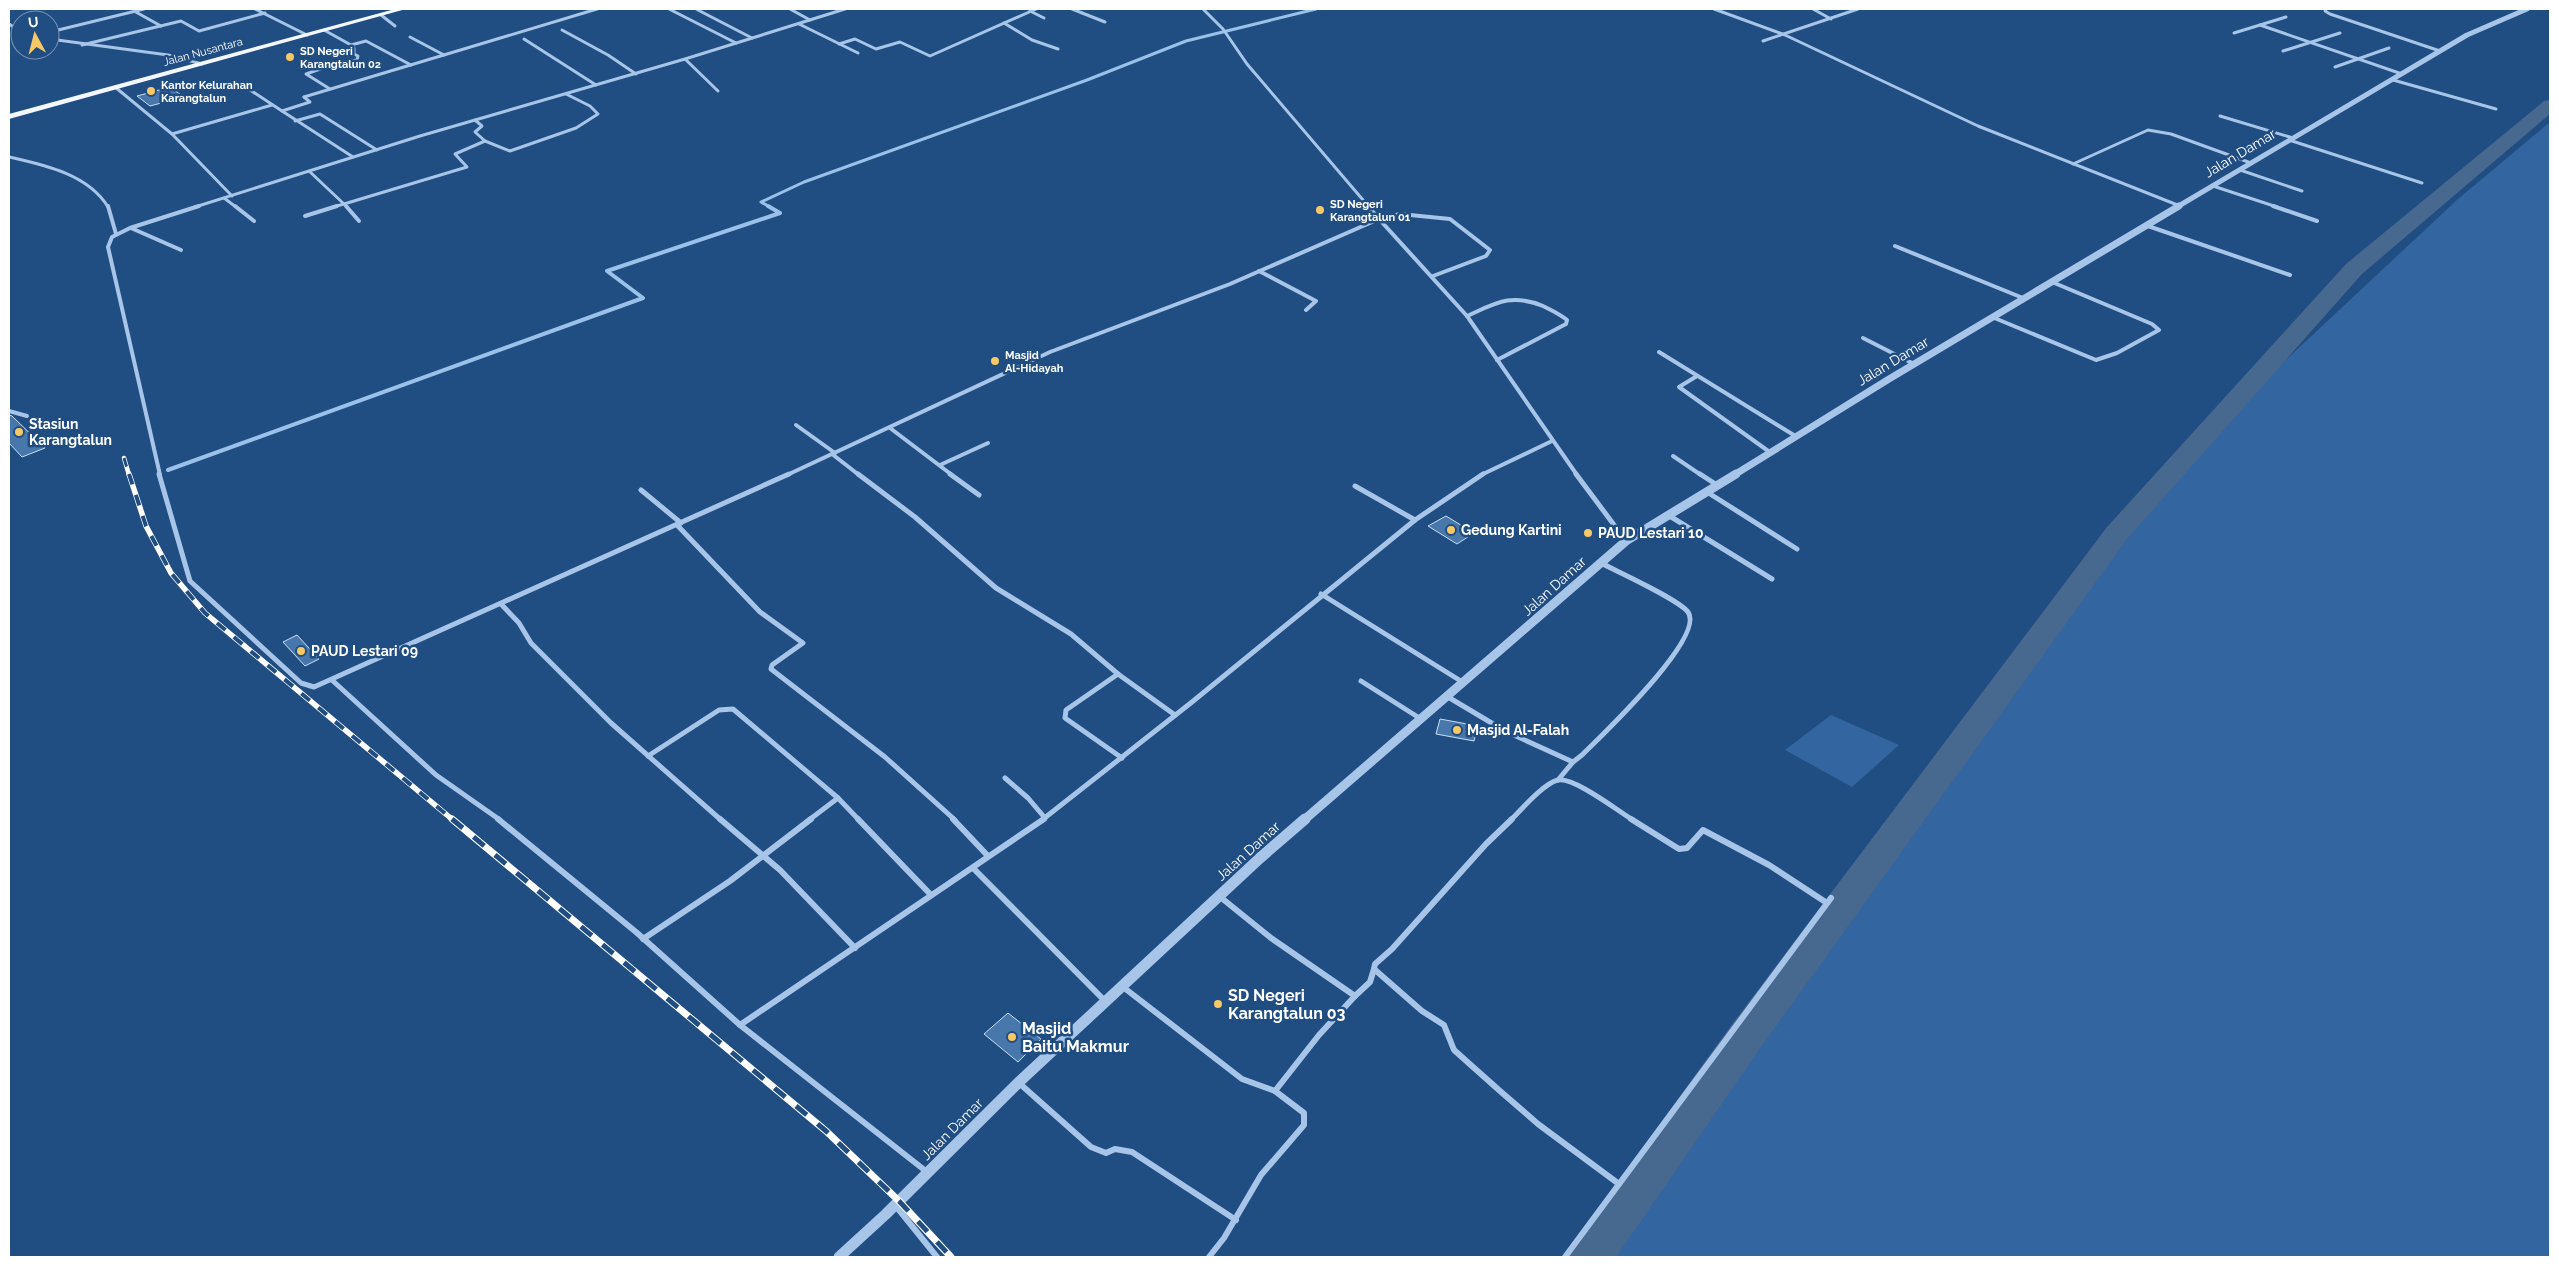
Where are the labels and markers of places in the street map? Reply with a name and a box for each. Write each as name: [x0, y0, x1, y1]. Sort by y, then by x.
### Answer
place label: SD Negeri Karangtalun 02: [300, 45, 381, 71]
marker: SD Negeri Karangtalun 02: [284, 51, 296, 63]
place label: Kantor Kelurahan Karangtalun: [161, 79, 253, 105]
marker: Kantor Kelurahan Karangtalun: [145, 85, 157, 97]
place label: SD Negeri Karangtalun 01: [1330, 198, 1411, 224]
marker: SD Negeri Karangtalun 01: [1314, 204, 1326, 216]
place label: Masjid Al-Hidayah: [1005, 349, 1064, 375]
marker: Masjid Al-Hidayah: [989, 355, 1001, 367]
place label: Stasiun Karangtalun: [29, 416, 112, 448]
marker: Stasiun Karangtalun: [13, 426, 25, 438]
place label: Gedung Kartini: [1461, 522, 1562, 538]
marker: Gedung Kartini: [1445, 524, 1457, 536]
place label: PAUD Lestari 10: [1598, 525, 1704, 541]
marker: PAUD Lestari 10: [1582, 527, 1594, 539]
place label: PAUD Lestari 09: [311, 643, 418, 659]
marker: PAUD Lestari 09: [295, 645, 307, 657]
place label: Masjid Al-Falah: [1467, 722, 1569, 738]
marker: Masjid Al-Falah: [1451, 724, 1463, 736]
place label: SD Negeri Karangtalun 03: [1228, 986, 1346, 1023]
marker: SD Negeri Karangtalun 03: [1212, 998, 1224, 1010]
place label: Masjid Baitu Makmur: [1022, 1019, 1129, 1056]
marker: Masjid Baitu Makmur: [1006, 1031, 1018, 1043]

